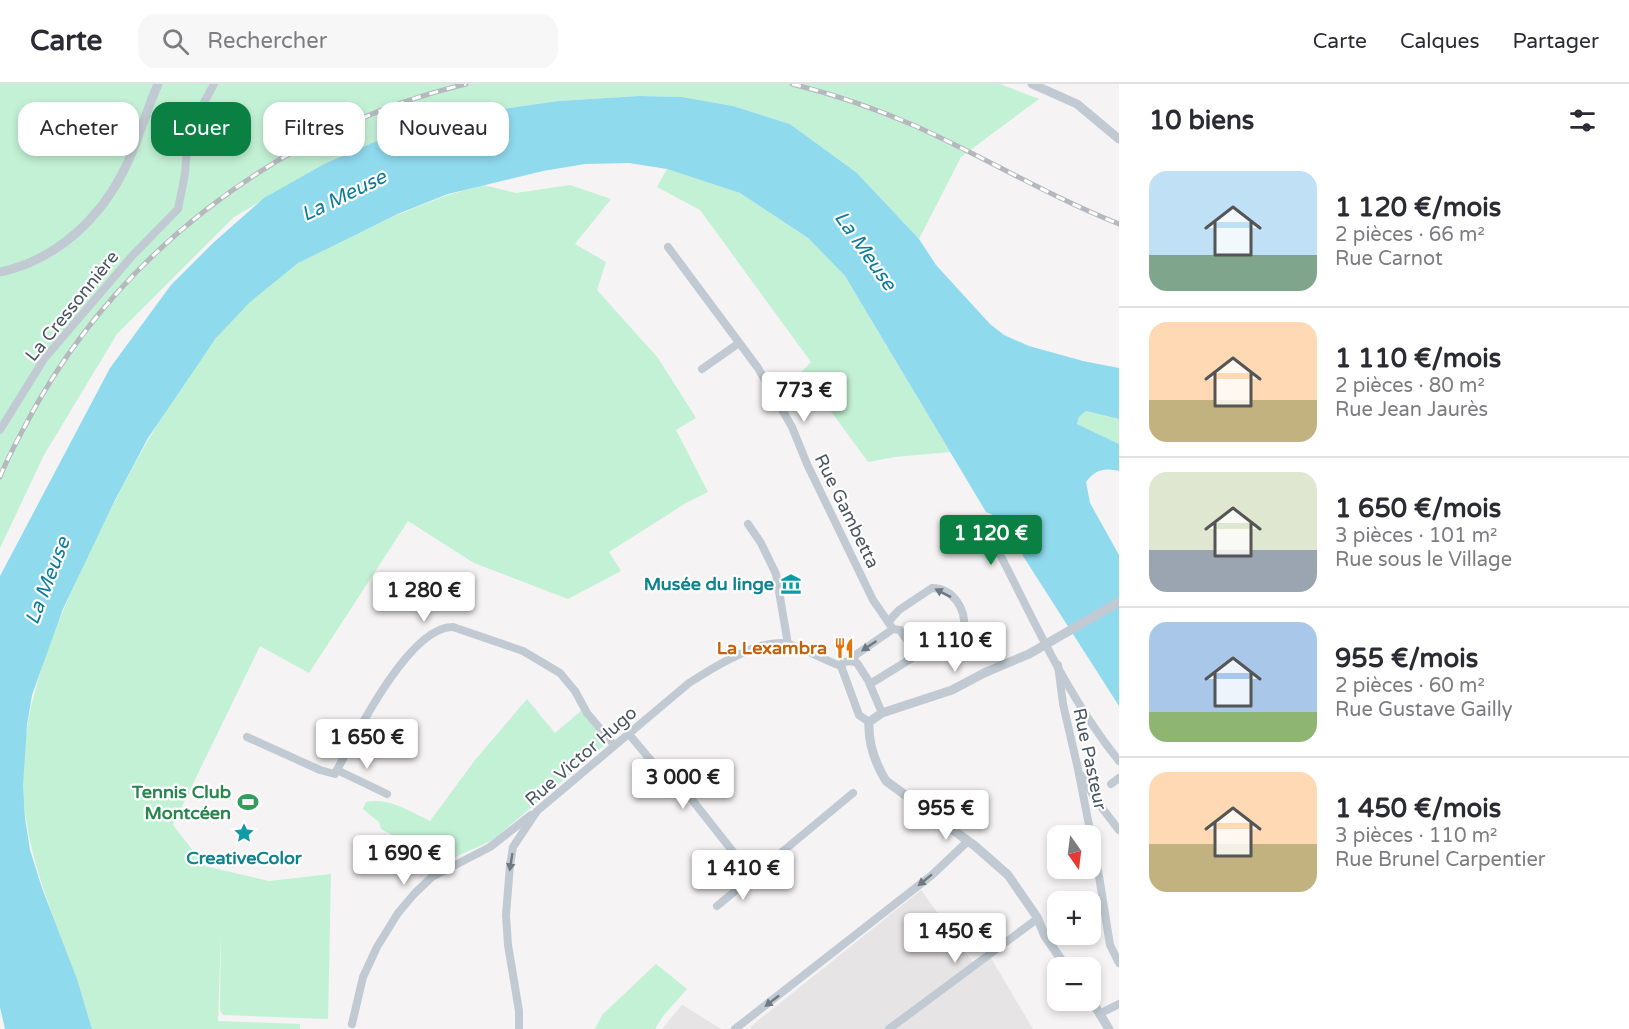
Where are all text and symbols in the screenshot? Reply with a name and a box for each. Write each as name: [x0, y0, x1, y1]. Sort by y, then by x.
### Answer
search box: [138, 14, 558, 68]
text: Carte: [30, 24, 102, 58]
icon: search: [159, 25, 192, 58]
text: Rechercher: [207, 28, 327, 54]
text: Carte: [1313, 29, 1367, 54]
text: Calques: [1400, 29, 1480, 54]
text: Partager: [1513, 29, 1599, 54]
chip: Acheter: [18, 102, 139, 156]
chip: Louer: [151, 102, 251, 156]
chip: Filtres: [263, 102, 365, 156]
chip: Nouveau: [377, 102, 509, 156]
icon: filters: [1566, 104, 1599, 137]
text: 10 biens: [1149, 105, 1254, 136]
water label: La Meuse: [298, 164, 392, 227]
text: 1 120 €/mois: [1335, 192, 1501, 223]
icon: home: [1197, 195, 1269, 267]
water label: La Meuse: [829, 207, 902, 297]
text: 2 pièces · 66 m²: [1335, 223, 1485, 247]
street label: La Cressonnière: [21, 246, 123, 366]
text: Rue Carnot: [1335, 247, 1443, 271]
text: 1 110 €/mois: [1335, 343, 1501, 374]
icon: home: [1197, 346, 1269, 418]
pin: 773 €: [762, 372, 846, 423]
text: 2 pièces · 80 m²: [1335, 374, 1485, 398]
text: 773 €: [776, 379, 832, 403]
text: Rue Jean Jaurès: [1335, 398, 1488, 422]
street label: Rue Gambetta: [810, 450, 884, 572]
text: 1 650 €/mois: [1335, 493, 1501, 524]
icon: home: [1197, 496, 1269, 568]
pin: 1 120 €: [936, 515, 1046, 566]
text: 1 120 €: [954, 522, 1028, 546]
text: 3 pièces · 101 m²: [1335, 524, 1497, 548]
water label: La Meuse: [20, 532, 76, 628]
text: Rue sous le Village: [1335, 548, 1512, 572]
pin: 1 280 €: [369, 572, 479, 623]
museum icon: Musée du linge: [779, 572, 803, 596]
place label: Musée du linge: [644, 573, 774, 595]
text: 1 280 €: [387, 579, 461, 603]
one-way arrow: [934, 588, 952, 598]
pin: 1 110 €: [900, 622, 1010, 673]
text: 1 110 €: [918, 629, 992, 653]
restaurant icon: La Lexambra: [832, 636, 856, 660]
place label: La Lexambra: [717, 637, 827, 659]
one-way arrow: [861, 640, 877, 651]
text: 955 €/mois: [1335, 643, 1478, 674]
icon: home: [1197, 646, 1269, 718]
text: 2 pièces · 60 m²: [1335, 674, 1485, 698]
text: Rue Gustave Gailly: [1335, 698, 1513, 722]
street label: Rue Victor Hugo: [521, 701, 641, 811]
street label: Rue Pasteur: [1068, 706, 1112, 812]
pin: 1 650 €: [312, 719, 422, 770]
text: 1 650 €: [330, 726, 404, 750]
pin: 3 000 €: [628, 759, 738, 810]
text: 3 000 €: [646, 766, 720, 790]
place label: Tennis Club Montcéen: [131, 781, 231, 824]
sports icon: Tennis Club Montcéen: [236, 790, 260, 814]
pin: 955 €: [904, 790, 988, 841]
text: 1 450 €/mois: [1335, 793, 1501, 824]
icon: home: [1197, 796, 1269, 868]
text: 955 €: [918, 797, 974, 821]
place icon: CreativeColor: [232, 821, 256, 845]
text: 3 pièces · 110 m²: [1335, 824, 1497, 848]
north arrow: [1047, 825, 1101, 879]
map controls: [1047, 825, 1101, 1011]
pin: 1 690 €: [349, 835, 459, 886]
text: 1 690 €: [367, 842, 441, 866]
place label: CreativeColor: [186, 847, 303, 869]
text: Rue Brunel Carpentier: [1335, 848, 1545, 872]
pin: 1 410 €: [688, 850, 798, 901]
one-way arrow: [506, 853, 515, 872]
text: 1 410 €: [706, 857, 780, 881]
one-way arrow: [917, 874, 933, 887]
button: +: [1047, 891, 1101, 945]
pin: 1 450 €: [900, 913, 1010, 964]
text: 1 450 €: [918, 920, 992, 944]
button: −: [1047, 957, 1101, 1011]
one-way arrow: [764, 995, 780, 1007]

